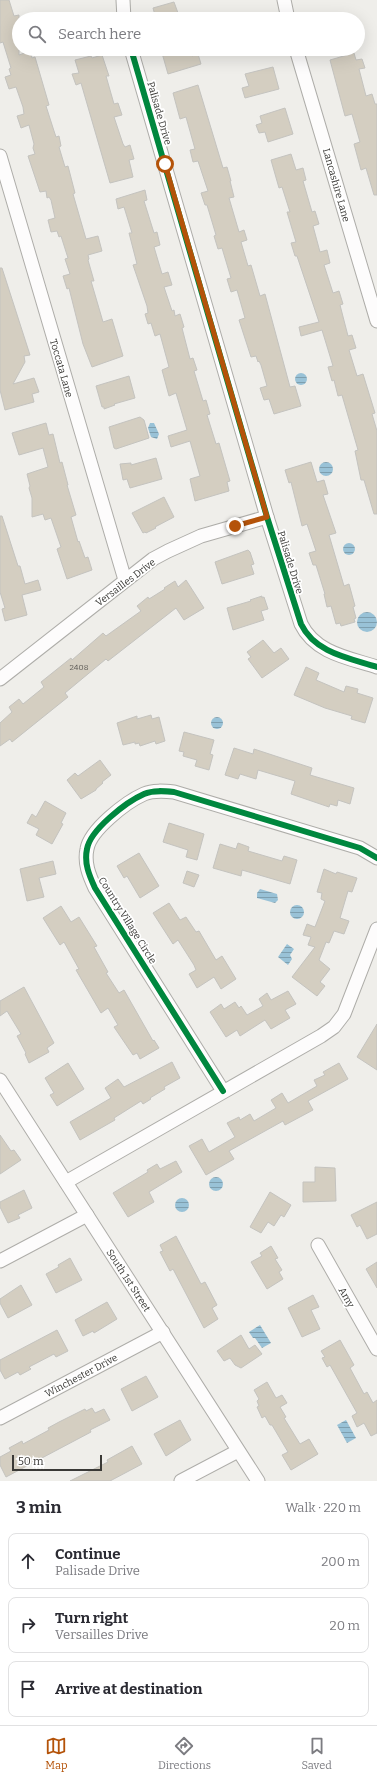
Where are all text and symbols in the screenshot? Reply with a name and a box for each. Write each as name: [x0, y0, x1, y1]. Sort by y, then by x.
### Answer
search box: [12, 12, 365, 56]
icon: search: [26, 23, 48, 45]
text: Search here: [58, 25, 141, 43]
street label: Palisade Drive: [144, 80, 174, 146]
street label: Lancashire Lane: [320, 147, 352, 223]
route start: [156, 155, 174, 173]
street label: Toccata Lane: [47, 338, 75, 399]
route end: [226, 517, 244, 535]
street label: Palisade Drive: [275, 529, 305, 595]
street label: Versailles Drive: [93, 556, 158, 609]
house number: 2408: [70, 663, 89, 672]
street label: Country Village Circle: [96, 875, 159, 966]
street label: South 1st Street: [103, 1247, 153, 1314]
street label: Amy: [336, 1285, 357, 1310]
street label: Winchester Drive: [43, 1352, 120, 1400]
scale bar: [12, 1453, 102, 1472]
text: 50 m: [18, 1455, 44, 1468]
text: 3 min: [16, 1497, 61, 1518]
text: Walk · 220 m: [285, 1500, 361, 1515]
text: Continue: [55, 1545, 121, 1563]
icon: ahead: [17, 1550, 39, 1572]
text: 200 m: [321, 1554, 360, 1569]
text: Palisade Drive: [55, 1563, 140, 1578]
text: Turn right: [55, 1609, 128, 1627]
icon: right: [17, 1614, 39, 1636]
text: 20 m: [330, 1618, 360, 1633]
text: Versailles Drive: [55, 1627, 148, 1642]
icon: arrive: [17, 1678, 39, 1700]
text: Arrive at destination: [55, 1680, 202, 1698]
tab: Map: [45, 1735, 67, 1772]
tab: Directions: [158, 1735, 211, 1772]
tab: Saved: [301, 1735, 332, 1772]

